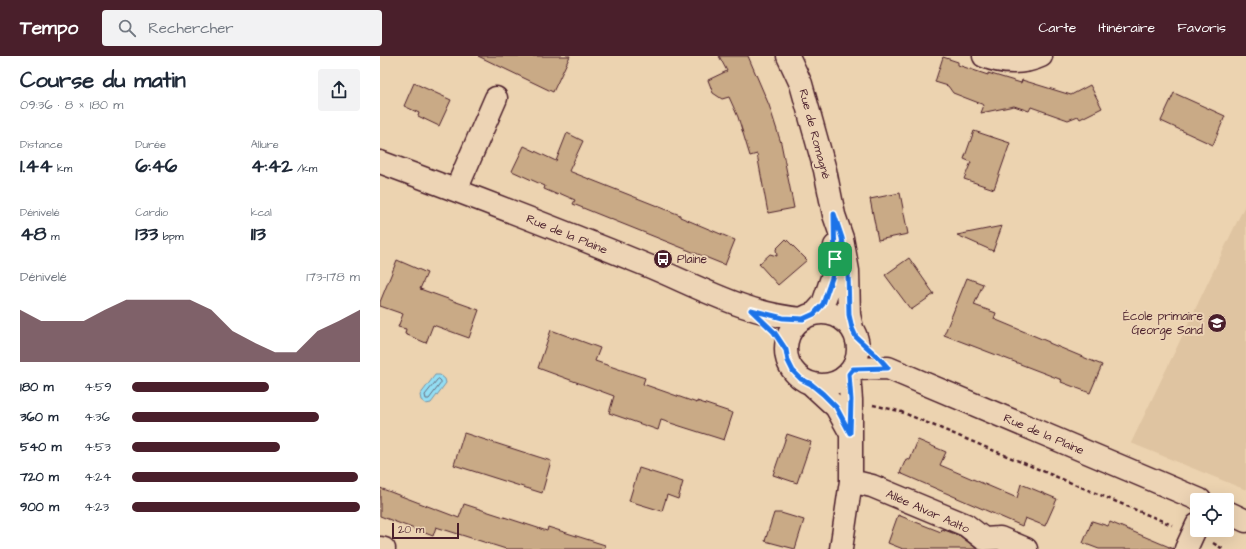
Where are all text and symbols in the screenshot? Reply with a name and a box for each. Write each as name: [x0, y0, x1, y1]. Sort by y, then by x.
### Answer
search box: [102, 10, 382, 46]
text: Tempo: [20, 15, 78, 42]
icon: search: [116, 17, 138, 39]
text: Rechercher: [148, 18, 234, 39]
text: Carte: [1038, 18, 1076, 38]
text: Itinéraire: [1098, 18, 1155, 38]
text: Favoris: [1177, 18, 1226, 38]
text: Course du matin: [20, 65, 186, 96]
button: share: [318, 69, 360, 111]
street label: Rue de Romagné: [793, 87, 835, 182]
text: 09:36 · 8 × 180 m: [20, 96, 123, 114]
text: Distance: [20, 137, 63, 152]
text: Durée: [135, 137, 166, 152]
text: Allure: [251, 137, 279, 152]
text: 1.44: [20, 152, 53, 180]
text: 6:46: [135, 152, 177, 180]
text: 4:42: [251, 152, 293, 180]
text: km: [53, 161, 72, 176]
text: /km: [293, 161, 317, 176]
text: Dénivelé: [20, 205, 60, 220]
text: Cardio: [135, 205, 168, 220]
text: kcal: [251, 205, 272, 220]
street label: Rue de la Plaine: [524, 210, 610, 259]
text: 48: [20, 220, 47, 248]
text: 133: [135, 220, 158, 248]
text: 113: [251, 220, 266, 248]
text: m: [47, 229, 60, 244]
text: bpm: [158, 229, 184, 244]
pin: [818, 242, 852, 276]
bus stop icon: Plaine: [652, 248, 674, 270]
icon: arrive: [824, 248, 846, 270]
place label: Plaine: [677, 251, 707, 268]
text: Dénivelé: [20, 268, 67, 286]
text: 173–178 m: [306, 268, 360, 286]
place label: École primaire George Sand: [1123, 308, 1204, 340]
school or university icon: École primaire George Sand: [1206, 312, 1228, 334]
text: 180 m: [20, 378, 54, 396]
text: 4:59: [84, 378, 112, 396]
text: 360 m: [20, 408, 58, 426]
text: 4:36: [84, 408, 110, 426]
street label: Rue de la Plaine: [1001, 410, 1087, 459]
text: 540 m: [20, 438, 62, 456]
text: 4:53: [84, 438, 111, 456]
text: 720 m: [20, 468, 59, 486]
text: 4:24: [84, 468, 111, 486]
street label: Allée Alvar Aalto: [883, 485, 973, 538]
map controls: [1190, 493, 1234, 537]
button: locate: [1190, 493, 1234, 537]
text: 900 m: [20, 498, 59, 516]
text: 4:23: [84, 498, 109, 516]
scale bar: [392, 521, 459, 540]
text: 20 m: [398, 522, 424, 537]

